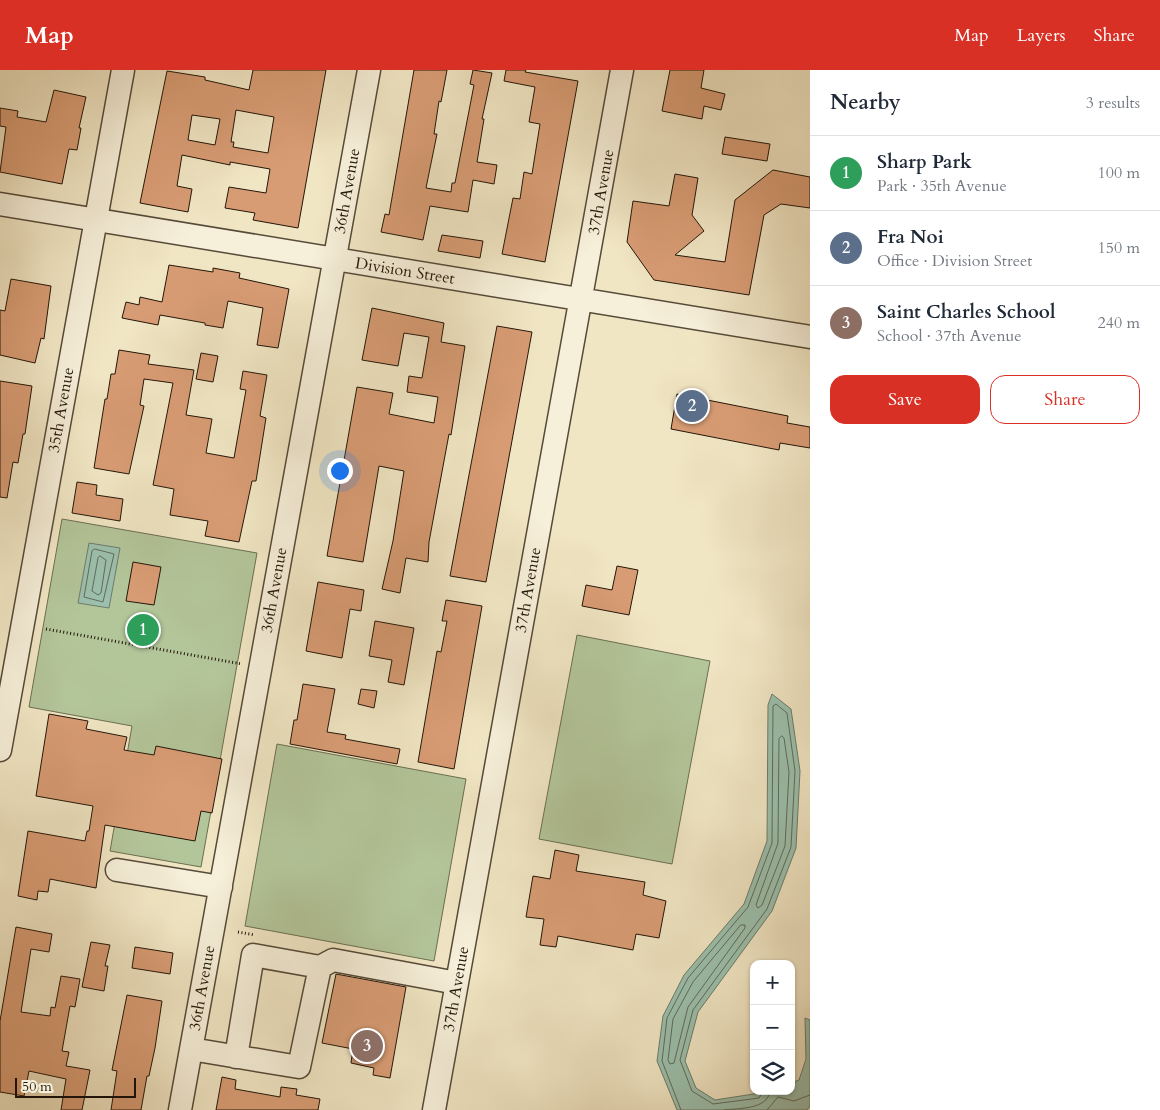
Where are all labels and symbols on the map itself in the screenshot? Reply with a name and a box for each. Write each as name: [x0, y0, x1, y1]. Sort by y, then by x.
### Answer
street label: 36th Avenue: [329, 147, 365, 235]
street label: 37th Avenue: [583, 148, 619, 236]
street label: Division Street: [354, 252, 456, 290]
street label: 35th Avenue: [43, 366, 79, 454]
pin: 2: [676, 387, 708, 425]
your location: [327, 458, 353, 484]
street label: 36th Avenue: [256, 546, 292, 634]
street label: 37th Avenue: [510, 546, 546, 634]
pin: 1: [127, 611, 159, 649]
street label: 36th Avenue: [184, 944, 220, 1032]
street label: 37th Avenue: [438, 945, 474, 1033]
pin: 3: [351, 1027, 383, 1065]
scale bar: [15, 1075, 136, 1098]

